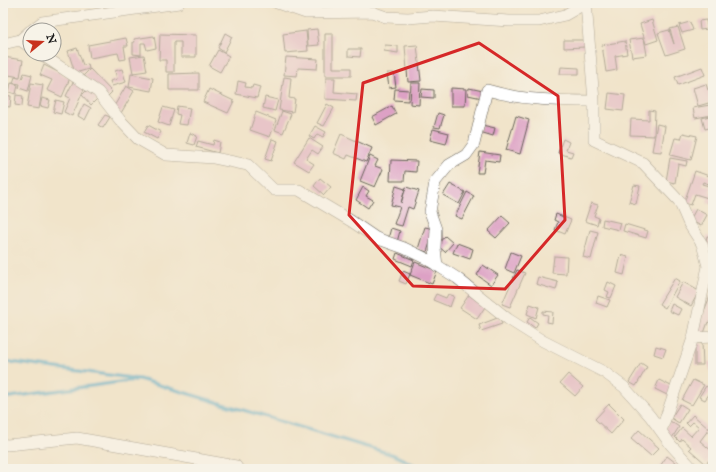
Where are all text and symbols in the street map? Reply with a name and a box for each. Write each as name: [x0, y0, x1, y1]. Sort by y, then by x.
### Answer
north arrow: [22, 22, 62, 62]
text: N: [42, 32, 59, 46]

